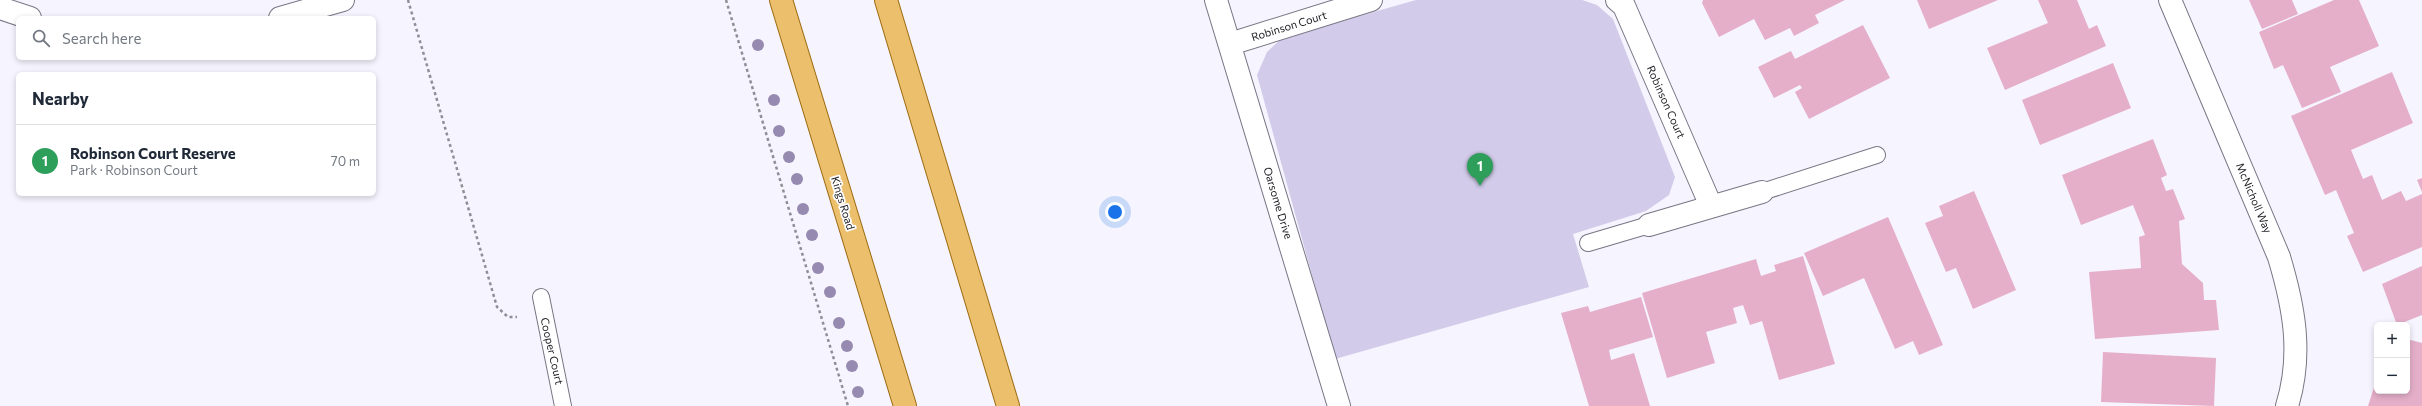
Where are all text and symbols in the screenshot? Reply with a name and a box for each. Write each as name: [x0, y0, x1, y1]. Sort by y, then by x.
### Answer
street label: Robinson Court: [1249, 8, 1329, 43]
search box: [16, 16, 376, 60]
icon: search: [30, 27, 52, 49]
text: Search here: [62, 29, 141, 47]
street label: Robinson Court: [1645, 63, 1689, 141]
text: Nearby: [32, 88, 89, 109]
text: Robinson Court Reserve: [70, 144, 236, 162]
text: 1: [42, 153, 48, 169]
text: 70 m: [331, 153, 360, 169]
pin: 1: [1467, 153, 1493, 186]
street label: McNicholl Way: [2234, 161, 2275, 235]
text: Park · Robinson Court: [70, 162, 198, 178]
street label: Oarsome Drive: [1261, 165, 1296, 241]
street label: Kings Road: [829, 175, 858, 231]
your location: [1105, 202, 1125, 222]
street label: Cooper Court: [538, 316, 567, 386]
map controls: [2374, 322, 2410, 394]
button: +: [2374, 322, 2410, 358]
button: −: [2374, 358, 2410, 394]

